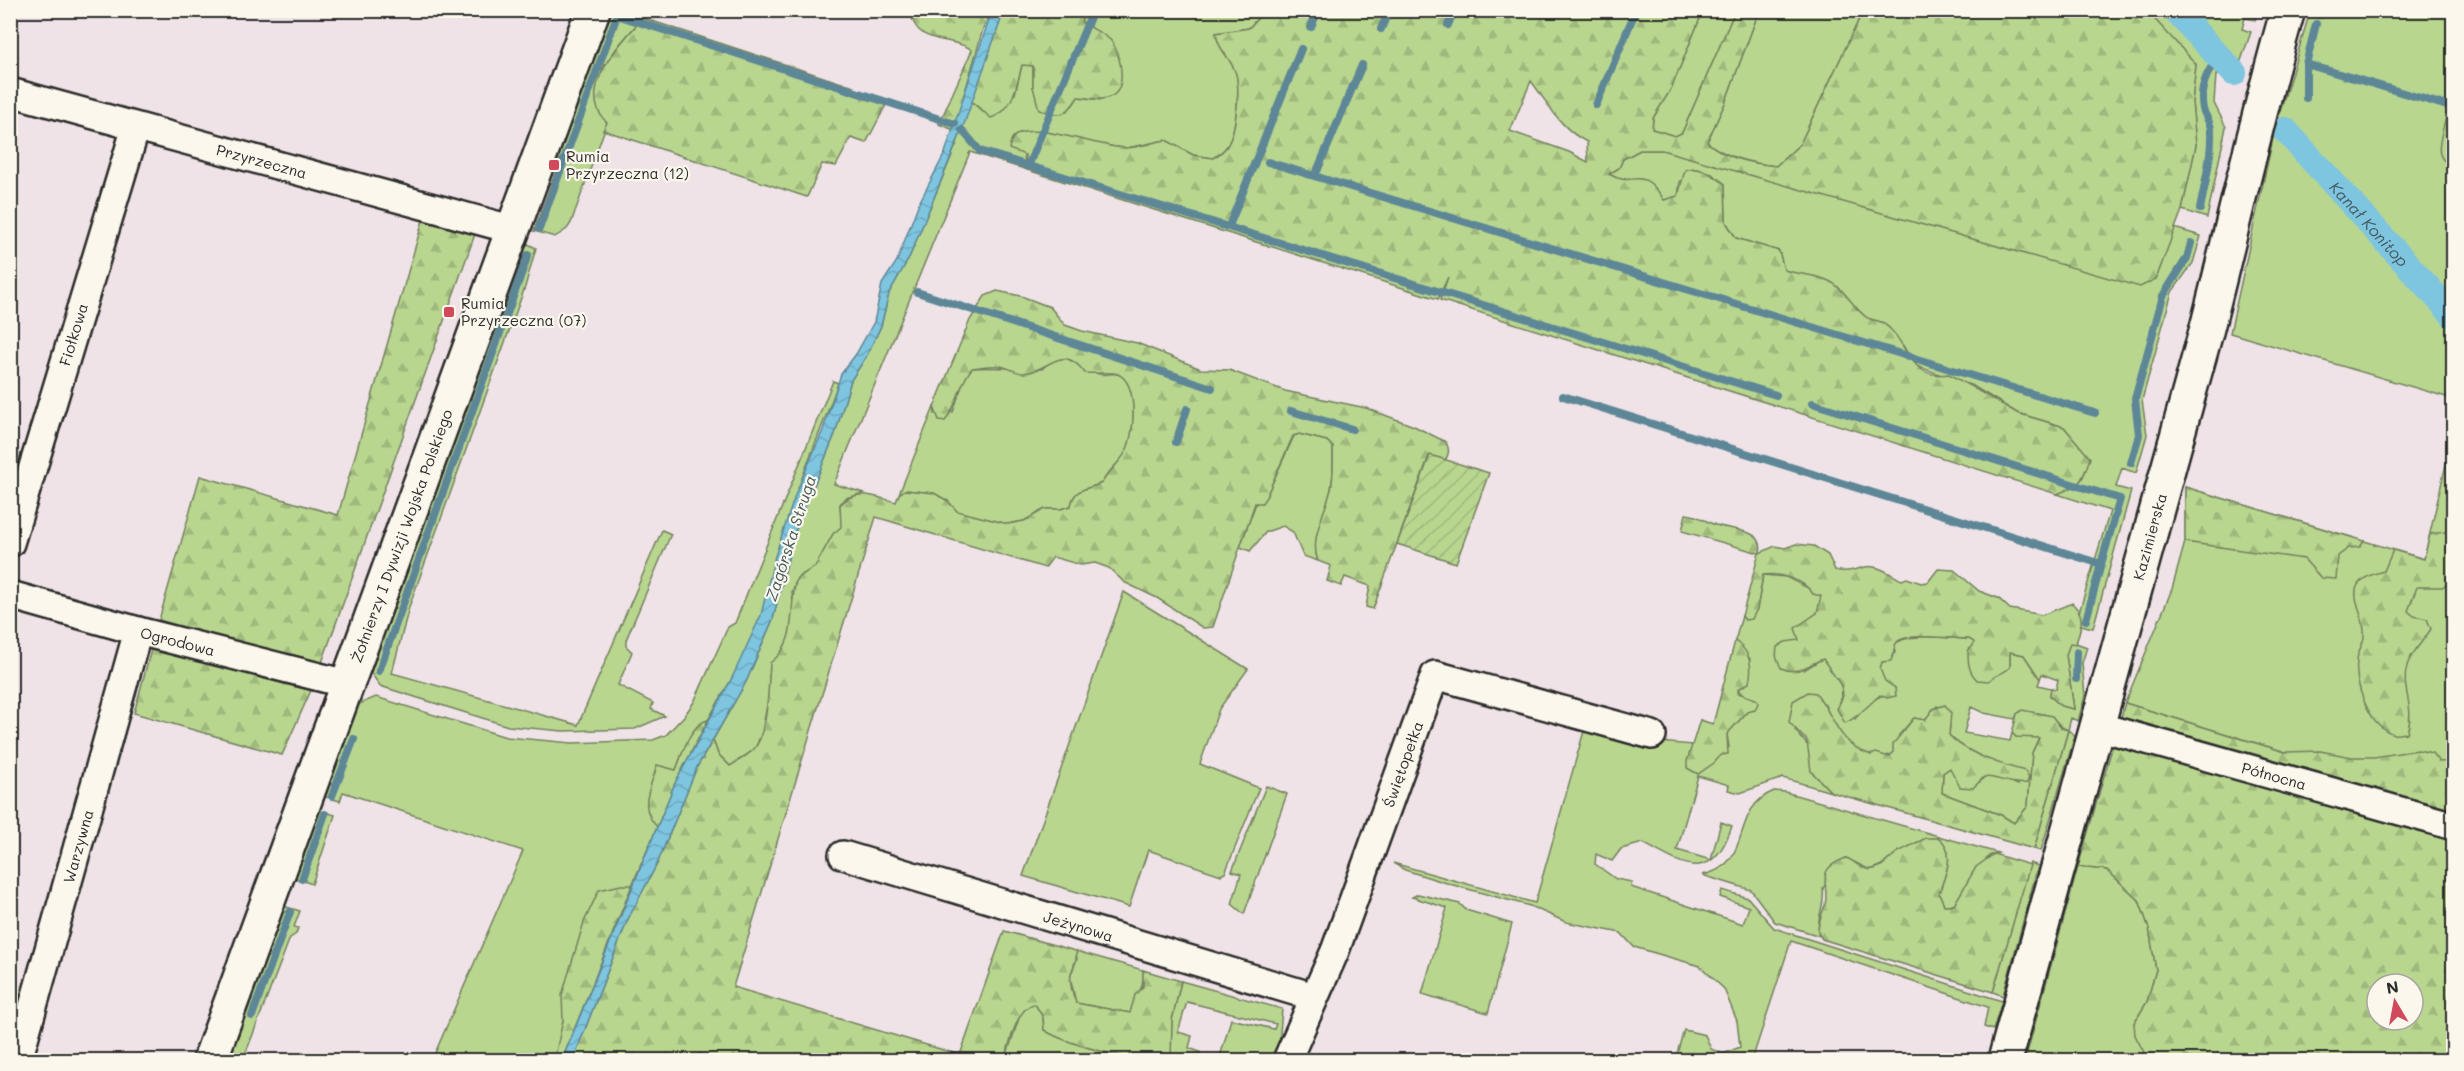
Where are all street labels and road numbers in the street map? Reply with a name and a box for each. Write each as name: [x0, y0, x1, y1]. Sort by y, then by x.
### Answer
street label: Przyrzeczna: [214, 139, 309, 183]
street label: Fiołkowa: [54, 301, 92, 368]
street label: Żołnierzy I Dywizji Wojska Polskiego: [346, 406, 457, 665]
street label: Kazimierska: [2128, 491, 2171, 582]
street label: Ogrodowa: [138, 622, 217, 660]
street label: Świętopełka: [1378, 718, 1427, 810]
street label: Północna: [2239, 757, 2309, 794]
street label: Warzywna: [58, 807, 98, 885]
street label: Jeżynowa: [1041, 906, 1116, 946]

